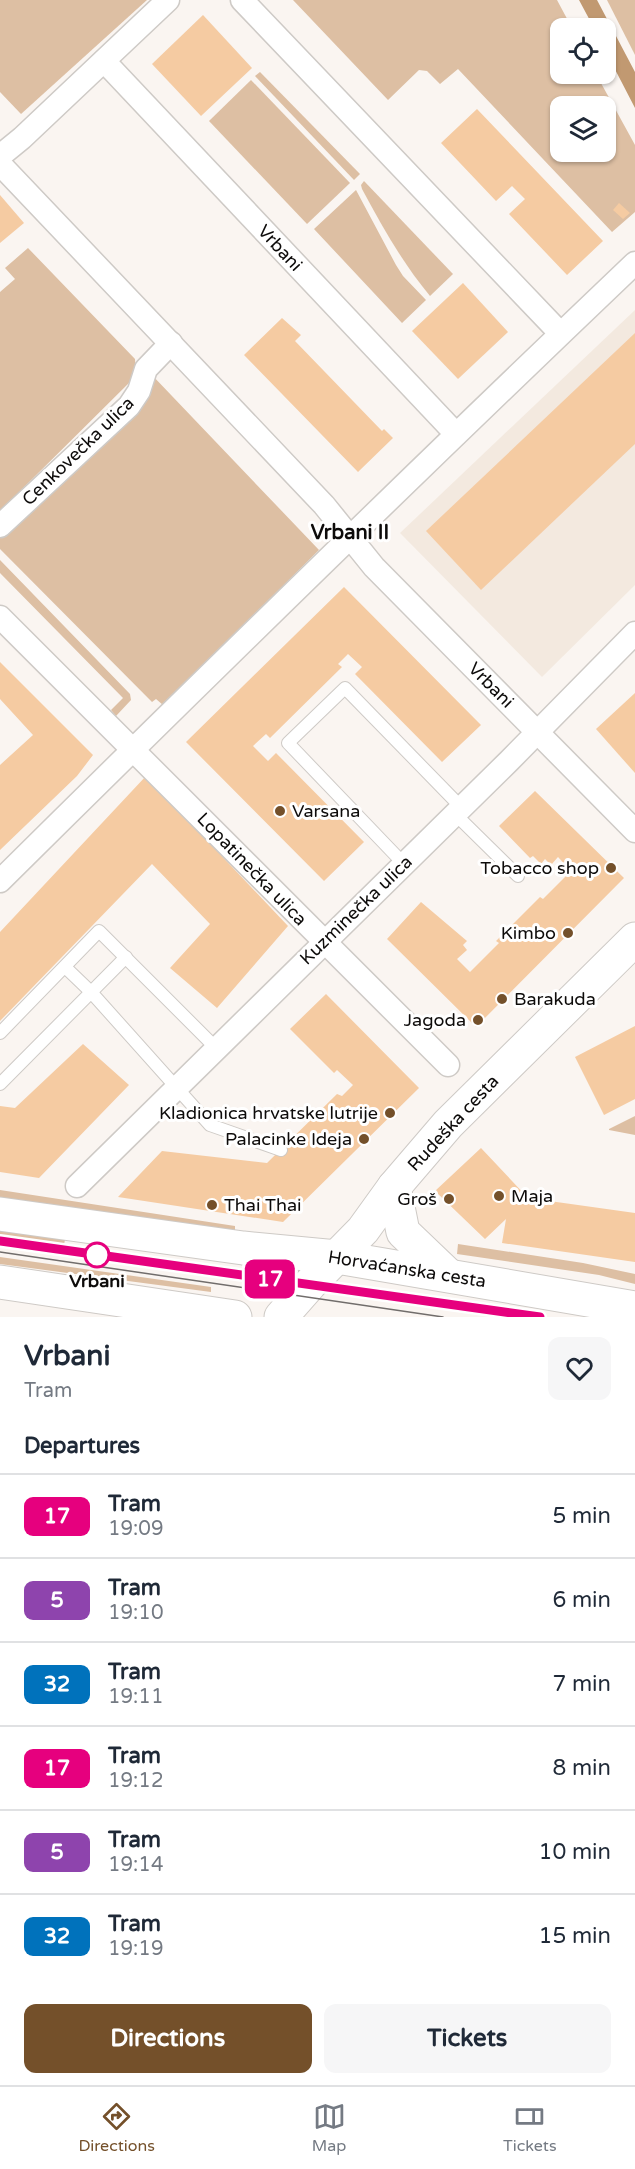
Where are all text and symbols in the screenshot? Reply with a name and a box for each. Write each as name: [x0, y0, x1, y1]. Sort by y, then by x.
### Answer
map controls: [550, 18, 616, 162]
button: locate: [550, 18, 616, 84]
button: layers: [550, 96, 616, 162]
street label: Vrbani: [253, 220, 307, 276]
street label: Cenkovečka ulica: [17, 392, 139, 510]
district label: Vrbani II: [311, 521, 389, 545]
street label: Vrbani: [464, 658, 518, 712]
place label: Varsana: [292, 800, 360, 822]
marker: Varsana: [273, 804, 287, 818]
street label: Lopatinečka ulica: [192, 808, 312, 930]
street label: Kuzminečka ulica: [295, 851, 417, 969]
place label: Tobacco shop: [480, 857, 599, 879]
marker: Tobacco shop: [604, 861, 618, 875]
place label: Kimbo: [501, 922, 556, 944]
marker: Kimbo: [561, 926, 575, 940]
place label: Barakuda: [514, 988, 596, 1010]
marker: Barakuda: [495, 992, 509, 1006]
place label: Jagoda: [404, 1009, 466, 1031]
marker: Jagoda: [471, 1013, 485, 1027]
street label: Rudeška cesta: [403, 1070, 503, 1176]
place label: Kladionica hrvatske lutrije: [159, 1102, 378, 1124]
marker: Kladionica hrvatske lutrije: [383, 1106, 397, 1120]
place label: Palacinke Ideja: [225, 1128, 352, 1150]
marker: Palacinke Ideja: [357, 1132, 371, 1146]
place label: Maja: [511, 1185, 553, 1207]
place label: Groš: [397, 1188, 437, 1210]
marker: Maja: [492, 1189, 506, 1203]
marker: Groš: [442, 1192, 456, 1206]
place label: Thai Thai: [224, 1194, 302, 1216]
marker: Thai Thai: [205, 1198, 219, 1212]
marker: Vrbani: [84, 1242, 110, 1268]
street label: Horvaćanska cesta: [326, 1246, 488, 1292]
line badge: 17: [243, 1260, 297, 1298]
text: 17: [257, 1267, 283, 1292]
place label: Vrbani: [69, 1270, 125, 1292]
button: heart: [548, 1337, 611, 1400]
text: Vrbani: [24, 1339, 110, 1373]
text: Tram: [24, 1379, 72, 1403]
text: Departures: [24, 1433, 140, 1459]
text: Tram: [108, 1491, 161, 1517]
text: 5 min: [552, 1503, 611, 1529]
text: 17: [44, 1504, 70, 1529]
text: 19:09: [108, 1517, 163, 1541]
text: Tram: [108, 1575, 161, 1601]
text: 6 min: [552, 1587, 611, 1613]
text: 5: [50, 1588, 64, 1613]
text: 19:10: [108, 1601, 163, 1625]
text: Tram: [108, 1659, 161, 1685]
text: 7 min: [552, 1671, 611, 1697]
text: 32: [44, 1672, 70, 1697]
text: 19:11: [108, 1685, 163, 1709]
text: Tram: [108, 1743, 161, 1769]
text: 8 min: [552, 1755, 611, 1781]
text: 17: [44, 1756, 70, 1781]
text: 19:12: [108, 1769, 163, 1793]
text: Tram: [108, 1827, 161, 1853]
text: 10 min: [539, 1839, 611, 1865]
text: 5: [50, 1840, 64, 1865]
text: 19:14: [108, 1853, 163, 1877]
text: Tram: [108, 1911, 161, 1937]
text: 15 min: [539, 1923, 611, 1949]
text: 32: [44, 1924, 70, 1949]
text: 19:19: [108, 1937, 163, 1961]
button: Directions: [24, 2004, 312, 2073]
button: Tickets: [324, 2004, 611, 2073]
tab: Directions: [78, 2100, 155, 2156]
tab: Map: [312, 2100, 346, 2156]
tab: Tickets: [503, 2100, 557, 2156]

